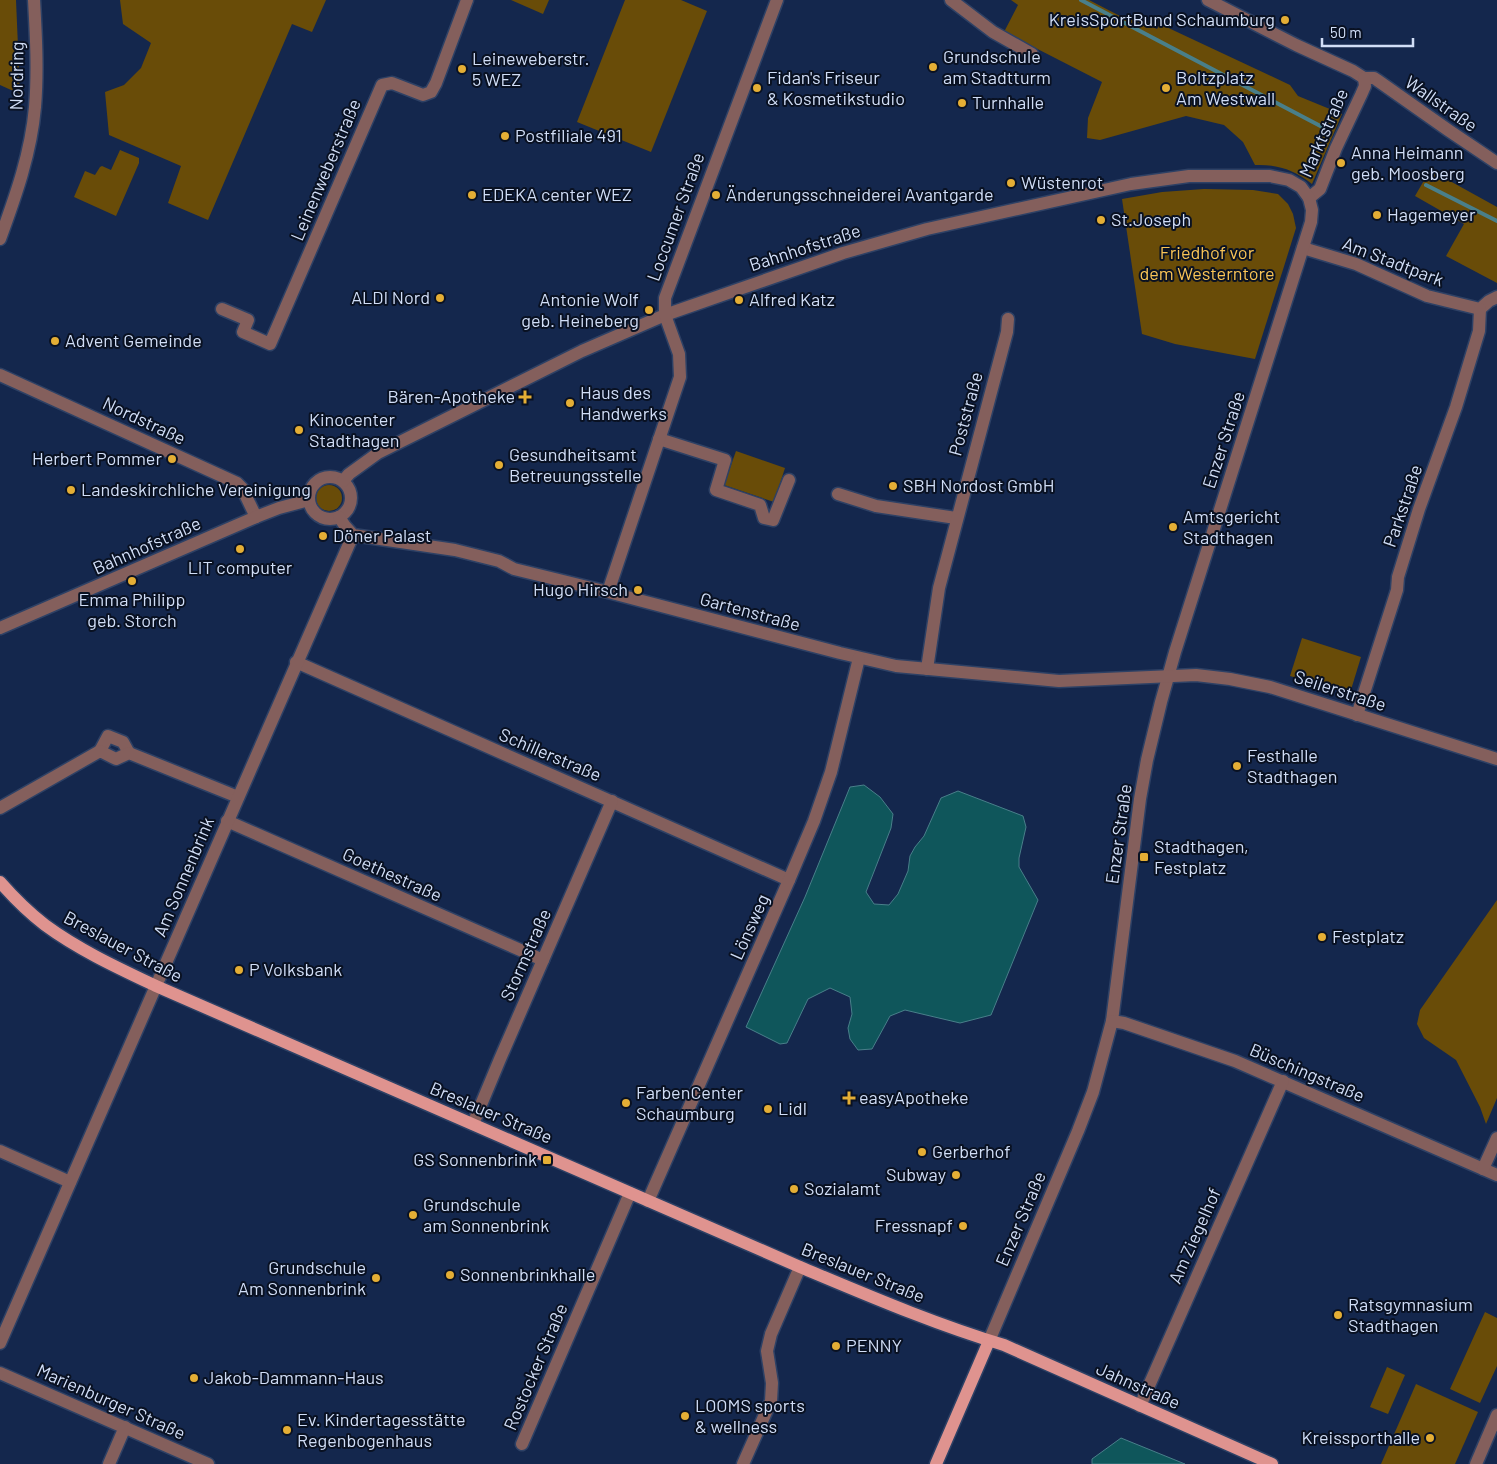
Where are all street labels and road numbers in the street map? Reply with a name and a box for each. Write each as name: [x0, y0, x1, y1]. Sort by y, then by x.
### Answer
street label: Nordring: [4, 41, 28, 111]
street label: Wallstraße: [1401, 70, 1482, 136]
street label: Marktstraße: [1294, 85, 1352, 180]
street label: Leinenweberstraße: [285, 95, 365, 244]
street label: Loccumer Straße: [642, 149, 709, 284]
street label: Bahnhofstraße: [746, 219, 863, 275]
street label: Am Stadtpark: [1340, 232, 1447, 290]
street label: Poststraße: [943, 369, 987, 458]
street label: Enzer Straße: [1197, 388, 1249, 491]
street label: Nordstraße: [100, 391, 189, 449]
street label: Parkstraße: [1378, 462, 1426, 550]
street label: Bahnhofstraße: [89, 512, 204, 579]
street label: Gartenstraße: [698, 587, 803, 635]
street label: Seilerstraße: [1292, 665, 1389, 715]
street label: Schillerstraße: [496, 723, 605, 786]
street label: Enzer Straße: [1100, 782, 1136, 885]
street label: Am Sonnenbrink: [148, 813, 218, 940]
street label: Goethestraße: [339, 842, 445, 906]
street label: Lönsweg: [725, 890, 773, 963]
street label: Stormstraße: [495, 905, 555, 1004]
street label: Breslauer Straße: [60, 906, 186, 987]
street label: Büschingstraße: [1247, 1038, 1368, 1106]
street label: Breslauer Straße: [427, 1076, 556, 1148]
street label: Enzer Straße: [990, 1168, 1050, 1269]
street label: Am Ziegelhof: [1163, 1184, 1225, 1287]
street label: Breslauer Straße: [799, 1237, 928, 1307]
street label: Rostocker Straße: [498, 1300, 572, 1433]
street label: Jahnstraße: [1093, 1357, 1184, 1413]
street label: Marienburger Straße: [34, 1358, 189, 1444]

